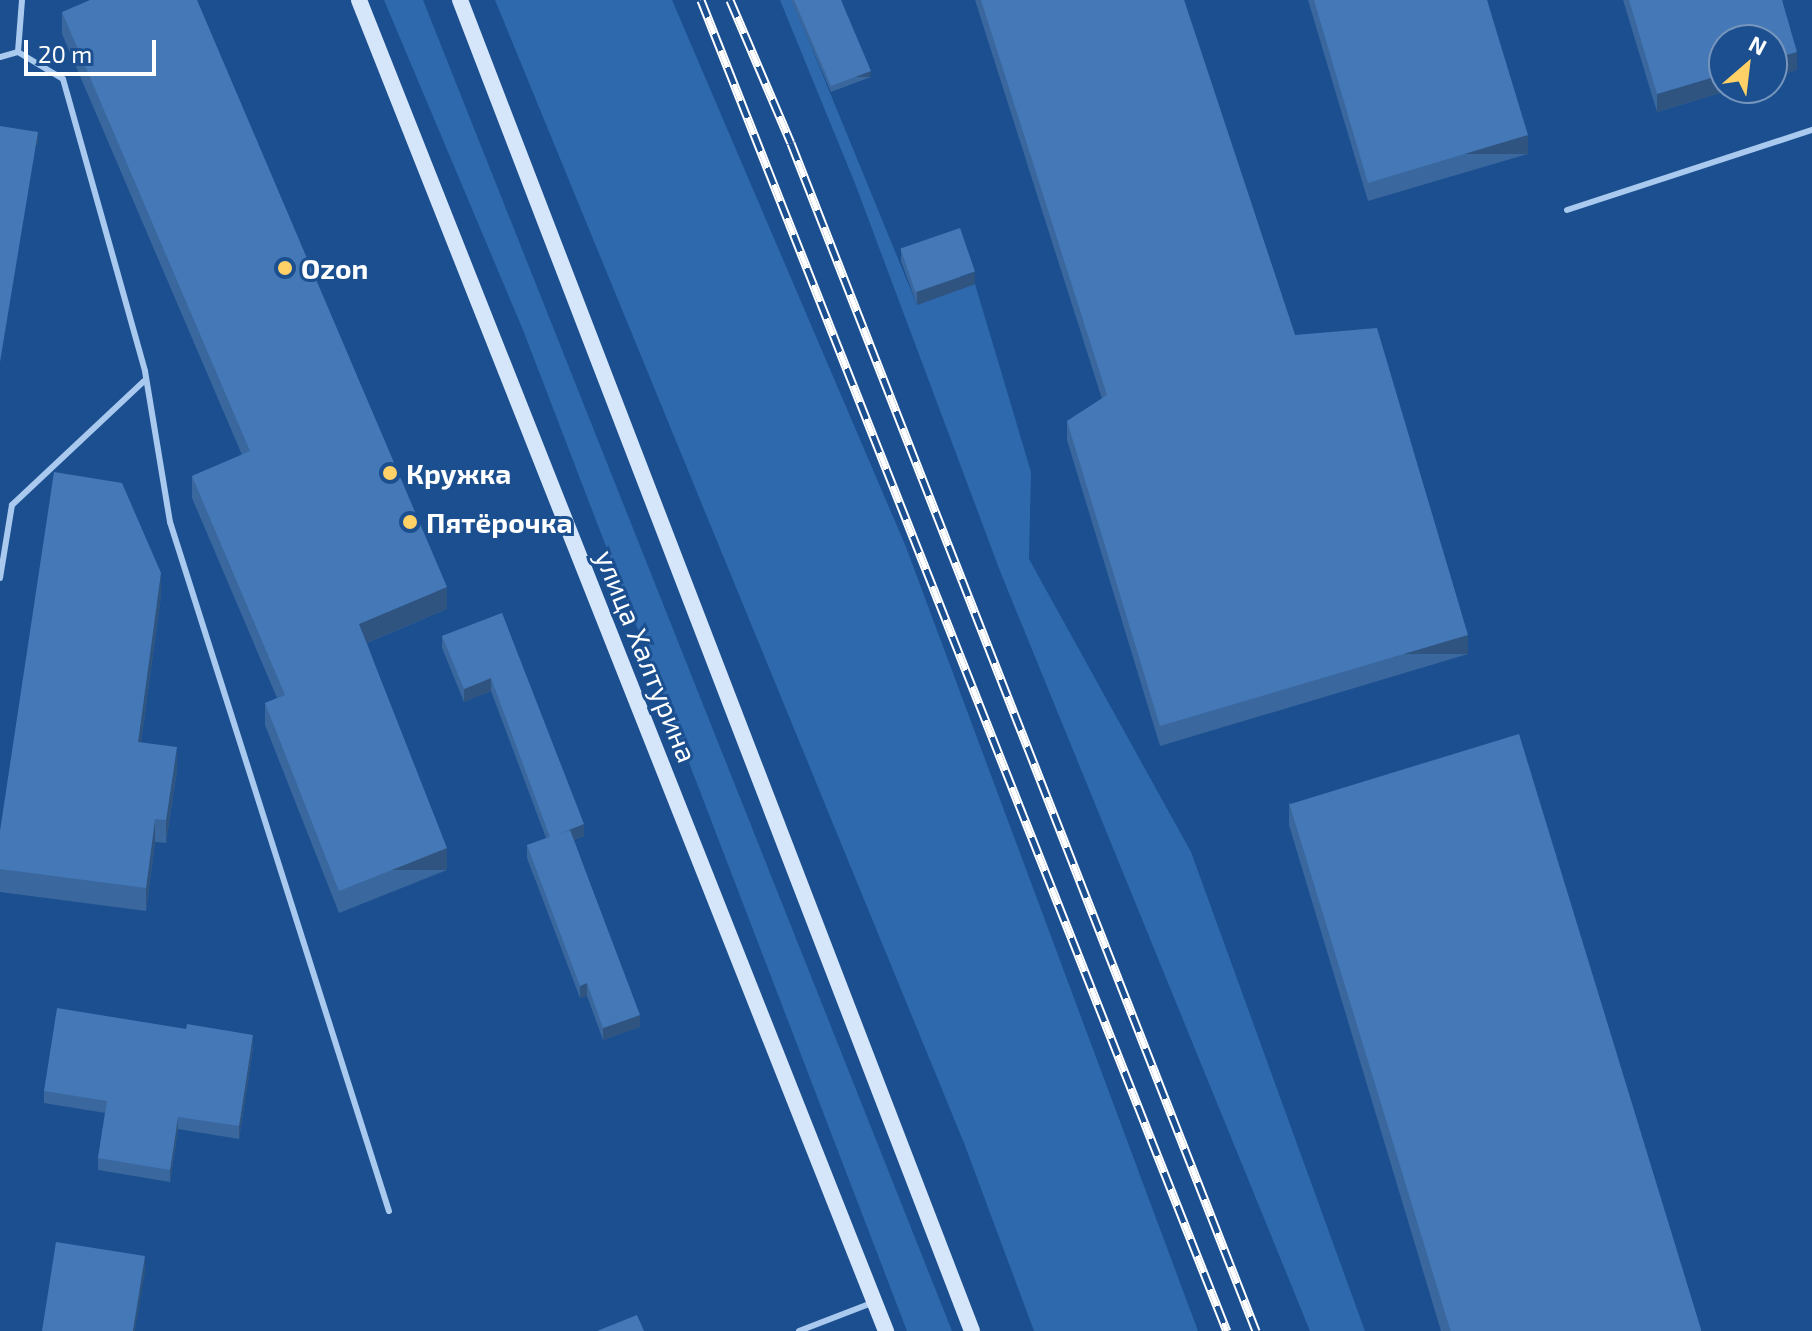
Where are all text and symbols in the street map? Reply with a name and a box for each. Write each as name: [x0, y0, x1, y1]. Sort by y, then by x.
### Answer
scale bar: [28, 24, 160, 74]
north arrow: [1708, 24, 1788, 104]
text: N: [1745, 29, 1771, 60]
text: 20 m: [38, 39, 92, 68]
place label: Ozon: [301, 251, 368, 285]
marker: Ozon: [276, 259, 294, 277]
place label: Кружка: [406, 456, 511, 490]
marker: Кружка: [381, 464, 399, 482]
place label: Пятёрочка: [426, 505, 573, 539]
marker: Пятёрочка: [401, 513, 419, 531]
street label: улица Халтурина: [589, 545, 705, 767]

